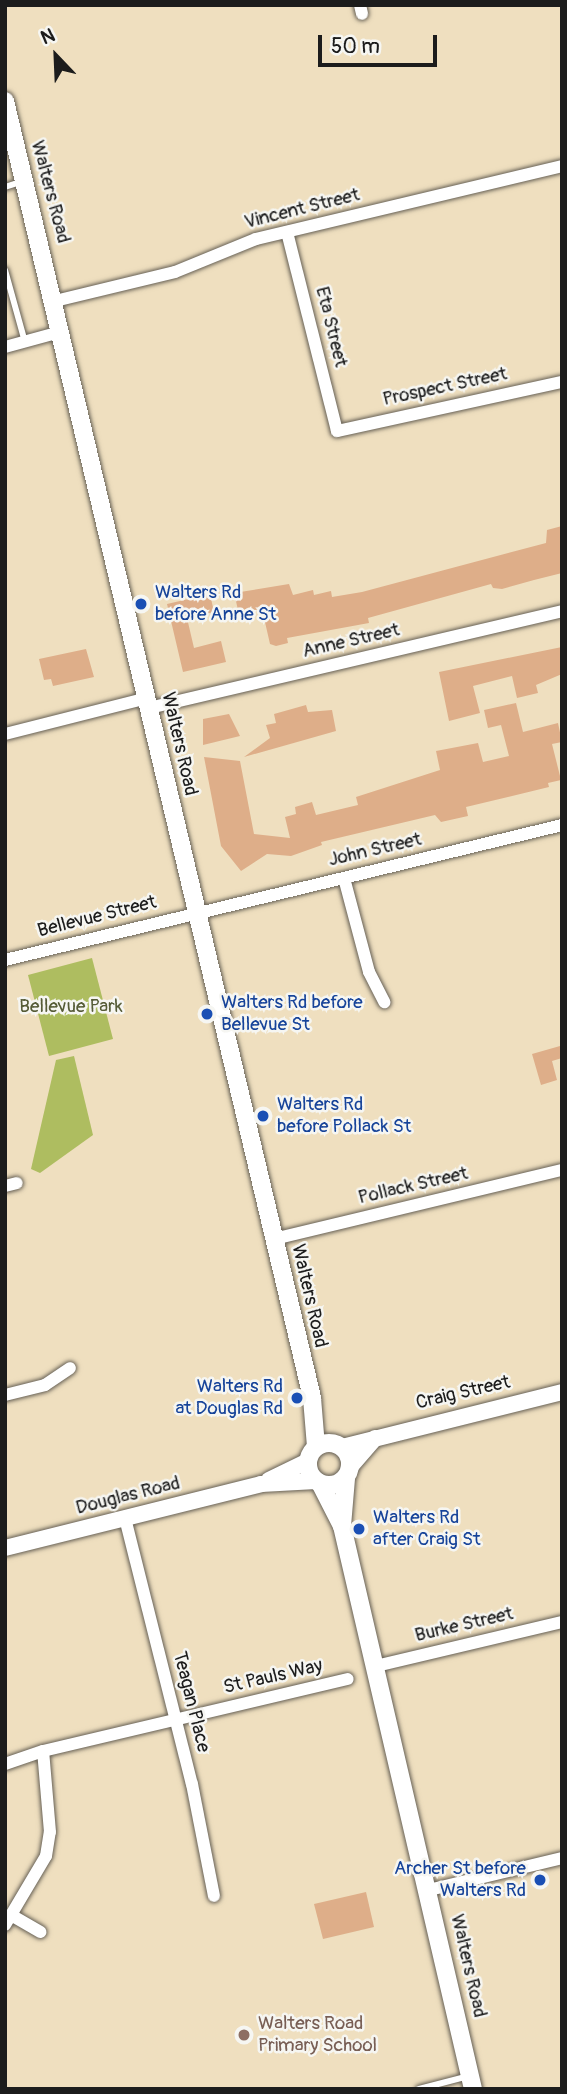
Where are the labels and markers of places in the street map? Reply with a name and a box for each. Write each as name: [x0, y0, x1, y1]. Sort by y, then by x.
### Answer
place label: Walters Rd before Anne St: [155, 582, 276, 626]
marker: Walters Rd before Anne St: [133, 596, 149, 612]
place label: Walters Rd before Bellevue St: [221, 992, 363, 1036]
marker: Walters Rd before Bellevue St: [199, 1006, 215, 1022]
place label: Walters Rd before Pollack St: [277, 1094, 411, 1138]
marker: Walters Rd before Pollack St: [255, 1108, 271, 1124]
place label: Walters Rd at Douglas Rd: [175, 1376, 283, 1420]
marker: Walters Rd at Douglas Rd: [289, 1390, 305, 1406]
place label: Walters Rd after Craig St: [373, 1507, 481, 1551]
marker: Walters Rd after Craig St: [351, 1521, 367, 1537]
place label: Archer St before Walters Rd: [394, 1858, 526, 1902]
marker: Archer St before Walters Rd: [532, 1872, 548, 1888]
place label: Walters Road Primary School: [258, 2013, 377, 2057]
marker: Walters Road Primary School: [236, 2027, 252, 2043]

